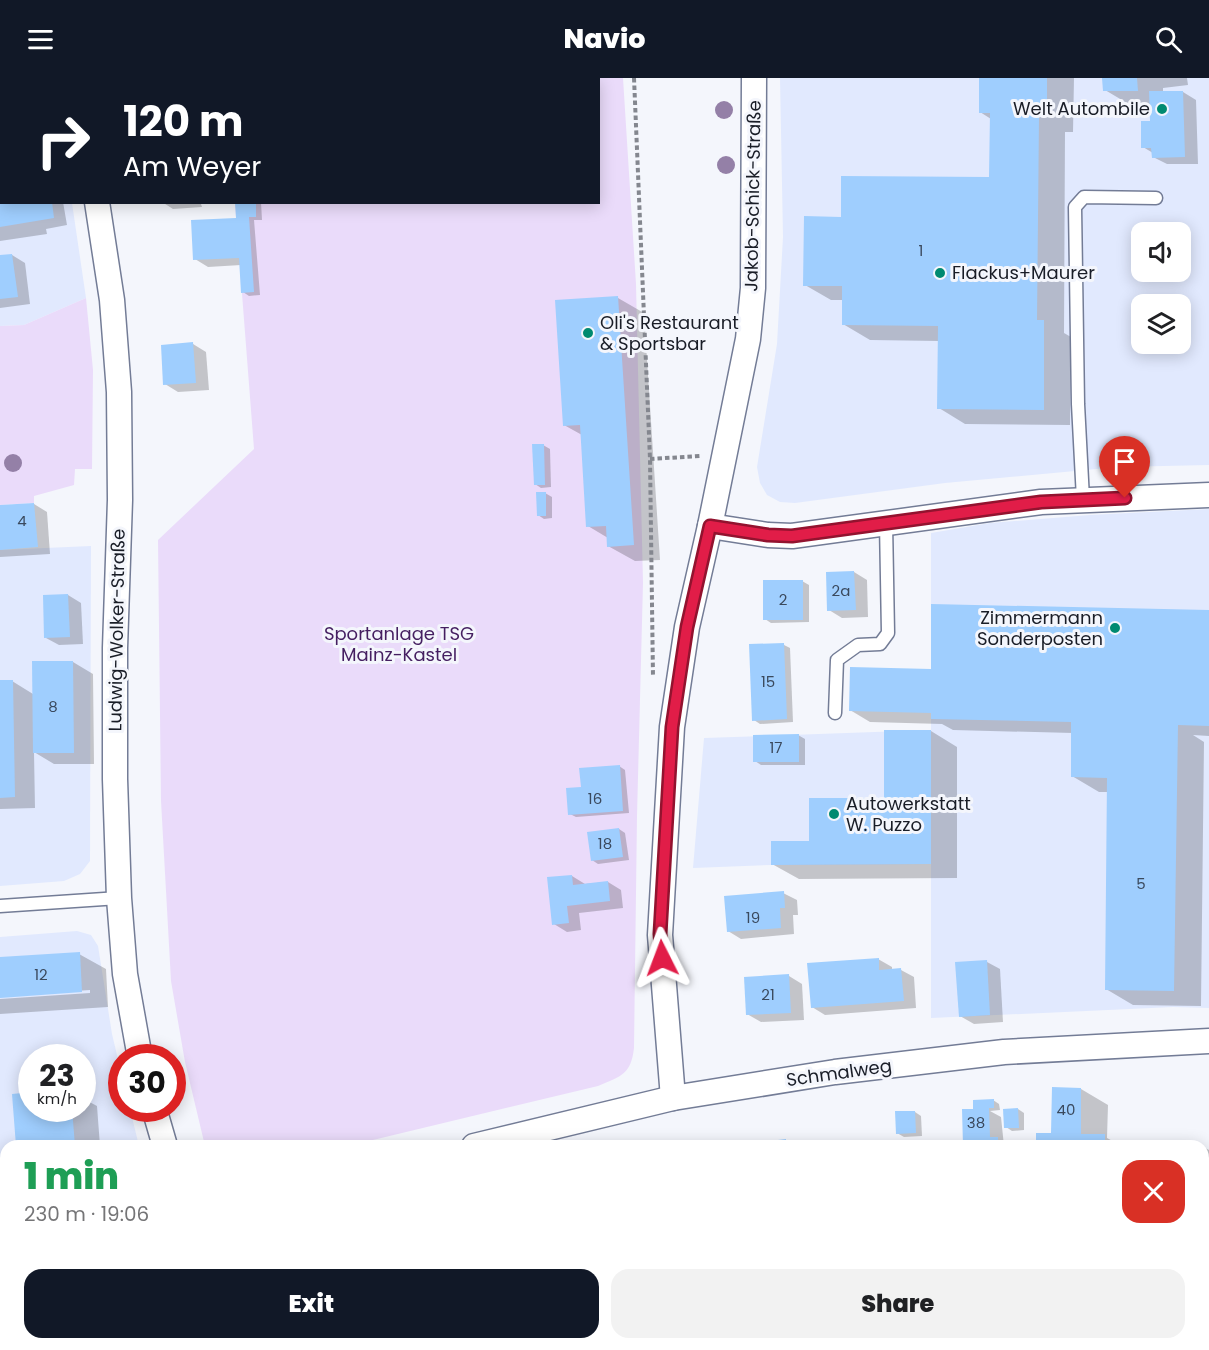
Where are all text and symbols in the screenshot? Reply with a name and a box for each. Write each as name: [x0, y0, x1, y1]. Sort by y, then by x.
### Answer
text: Navio: [563, 20, 646, 57]
icon: menu: [24, 23, 57, 56]
icon: search: [1152, 23, 1185, 56]
text: 120 m: [123, 92, 244, 151]
place label: Welt Autombile: [1013, 96, 1150, 121]
street label: Jakob-Schick-Straße: [738, 100, 767, 292]
icon: right: [24, 102, 102, 180]
marker: Welt Autombile: [1155, 102, 1169, 116]
text: Am Weyer: [123, 148, 261, 185]
map controls: [1131, 222, 1191, 354]
button: sound: [1131, 222, 1191, 282]
house number: 1: [919, 240, 923, 261]
place label: Flackus+Maurer: [952, 260, 1095, 285]
marker: Flackus+Maurer: [933, 266, 947, 280]
button: layers: [1131, 294, 1191, 354]
place label: Oli's Restaurant & Sportsbar: [600, 310, 739, 356]
marker: Oli's Restaurant & Sportsbar: [581, 326, 595, 340]
pin: [1099, 436, 1150, 498]
icon: arrive: [1108, 445, 1141, 478]
house number: 4: [17, 510, 27, 531]
street label: Ludwig-Wolker-Straße: [102, 528, 131, 732]
house number: 2a: [832, 580, 850, 601]
house number: 2: [779, 589, 787, 610]
place label: Zimmermann Sonderposten: [977, 605, 1103, 651]
park label: Sportanlage TSG Mainz-Kastel: [324, 621, 474, 667]
marker: Zimmermann Sonderposten: [1108, 621, 1122, 635]
house number: 15: [761, 671, 775, 692]
house number: 8: [48, 696, 58, 717]
house number: 17: [770, 737, 783, 758]
house number: 16: [588, 788, 602, 809]
place label: Autowerkstatt W. Puzzo: [846, 791, 971, 837]
marker: Autowerkstatt W. Puzzo: [827, 807, 841, 821]
house number: 18: [598, 833, 612, 854]
house number: 5: [1136, 873, 1146, 894]
house number: 19: [746, 907, 760, 928]
position arrow: [630, 926, 694, 990]
house number: 12: [34, 964, 48, 985]
house number: 21: [761, 984, 775, 1005]
speed limit sign: 30: [108, 1044, 186, 1122]
street label: Schmalweg: [785, 1053, 893, 1092]
text: 23: [39, 1054, 75, 1097]
text: km/h: [37, 1088, 77, 1109]
house number: 40: [1057, 1099, 1075, 1120]
house number: 38: [967, 1112, 985, 1133]
text: 1 min: [24, 1151, 119, 1202]
button: close: [1122, 1160, 1185, 1223]
text: 230 m · 19:06: [24, 1200, 149, 1228]
button: Exit: [24, 1269, 599, 1338]
button: Share: [611, 1269, 1185, 1338]

